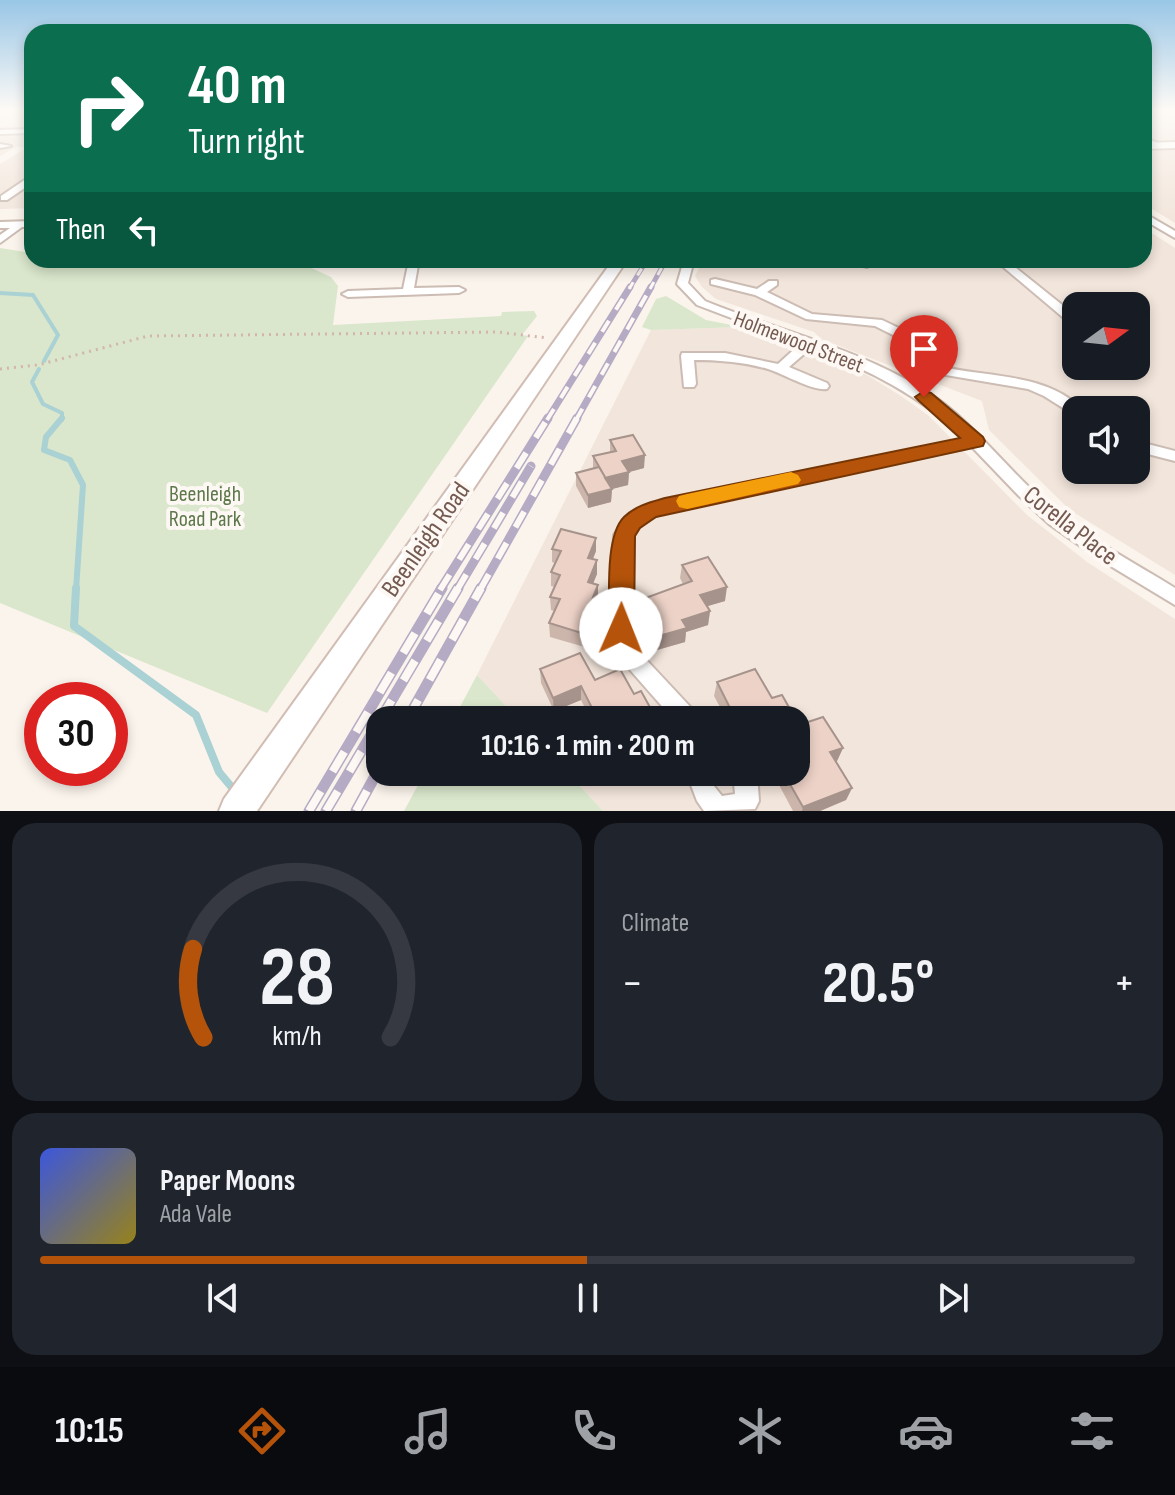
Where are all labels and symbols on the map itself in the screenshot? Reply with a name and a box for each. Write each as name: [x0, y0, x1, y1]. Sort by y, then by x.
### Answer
north arrow: [1062, 292, 1150, 380]
street label: Holmewood Street: [730, 305, 867, 380]
pin: [890, 315, 958, 397]
street label: Beenleigh Road: [375, 477, 477, 603]
street label: Corella Place: [1017, 480, 1123, 573]
park label: Beenleigh Road Park: [169, 481, 242, 533]
position arrow: [579, 587, 663, 671]
speed limit sign: 30: [24, 682, 128, 786]

